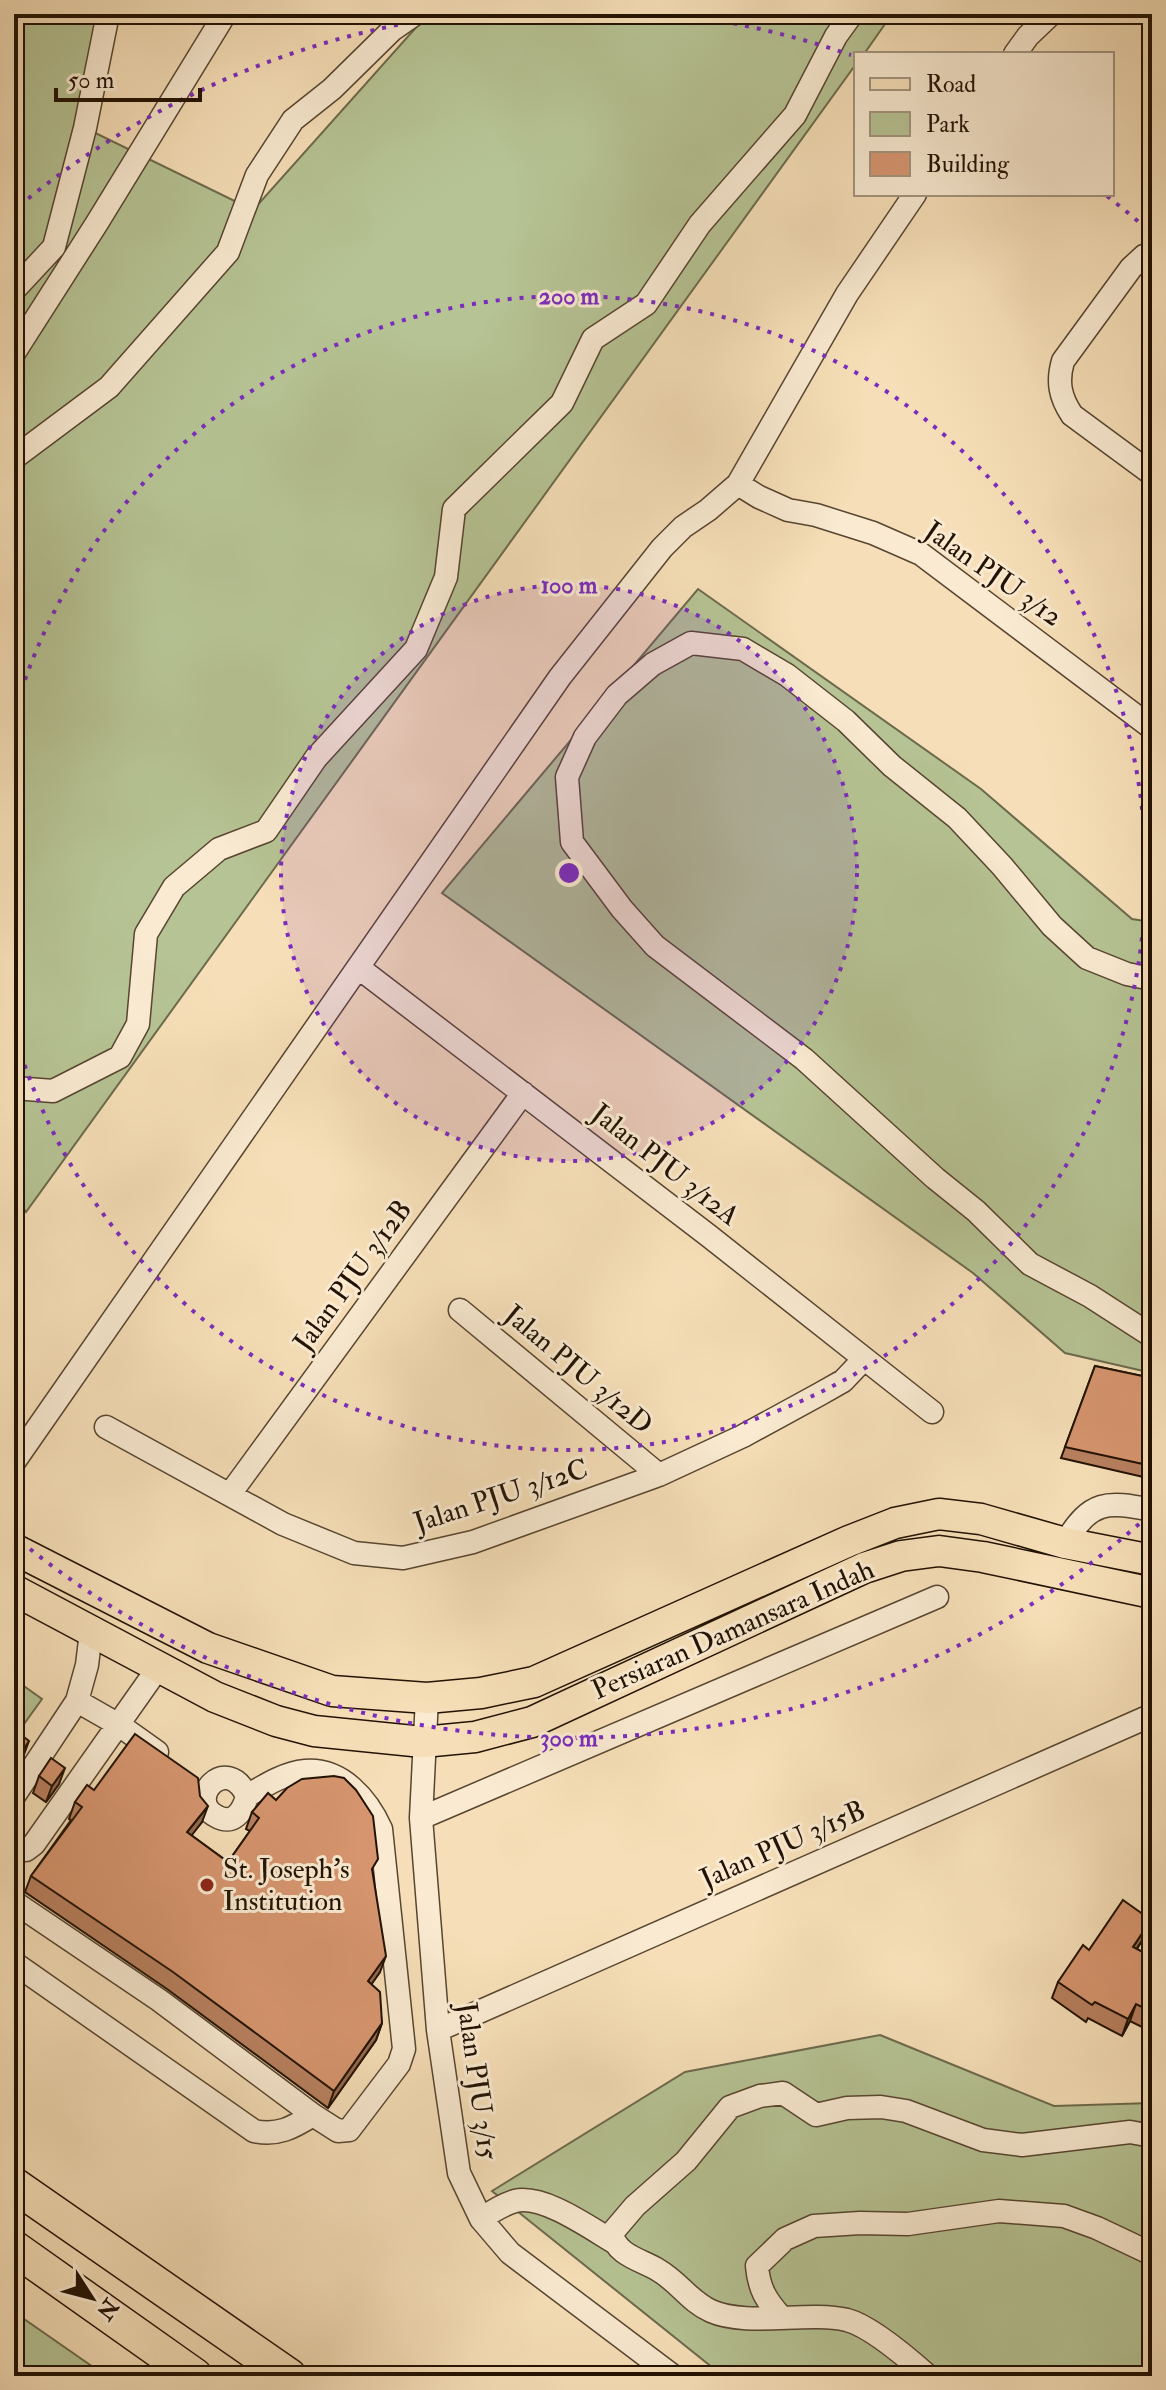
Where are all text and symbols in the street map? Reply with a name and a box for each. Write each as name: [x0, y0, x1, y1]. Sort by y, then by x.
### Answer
scale bar: [56, 52, 200, 102]
legend: [854, 52, 1114, 196]
text: 50 m: [68, 65, 115, 96]
text: Road: [926, 69, 976, 100]
text: Park: [926, 109, 970, 140]
text: Building: [926, 149, 1010, 180]
text: 200 m: [539, 281, 600, 312]
street label: Jalan PJU 3/12: [916, 513, 1069, 634]
text: 100 m: [541, 570, 598, 601]
centre of rings: [555, 859, 583, 887]
street label: Jalan PJU 3/12A: [583, 1096, 746, 1234]
street label: Jalan PJU 3/12B: [286, 1193, 420, 1359]
street label: Jalan PJU 3/12D: [496, 1297, 660, 1442]
street label: Jalan PJU 3/12C: [409, 1451, 593, 1541]
street label: Persiaran Damansara Indah: [586, 1552, 880, 1708]
text: 300 m: [540, 1723, 598, 1754]
street label: Jalan PJU 3/15B: [694, 1793, 871, 1897]
place label: St. Joseph's Institution: [223, 1852, 350, 1919]
marker: St. Joseph's Institution: [198, 1876, 216, 1894]
street label: Jalan PJU 3/15: [448, 1999, 505, 2163]
north arrow: [52, 2258, 132, 2338]
text: N: [90, 2292, 125, 2326]

